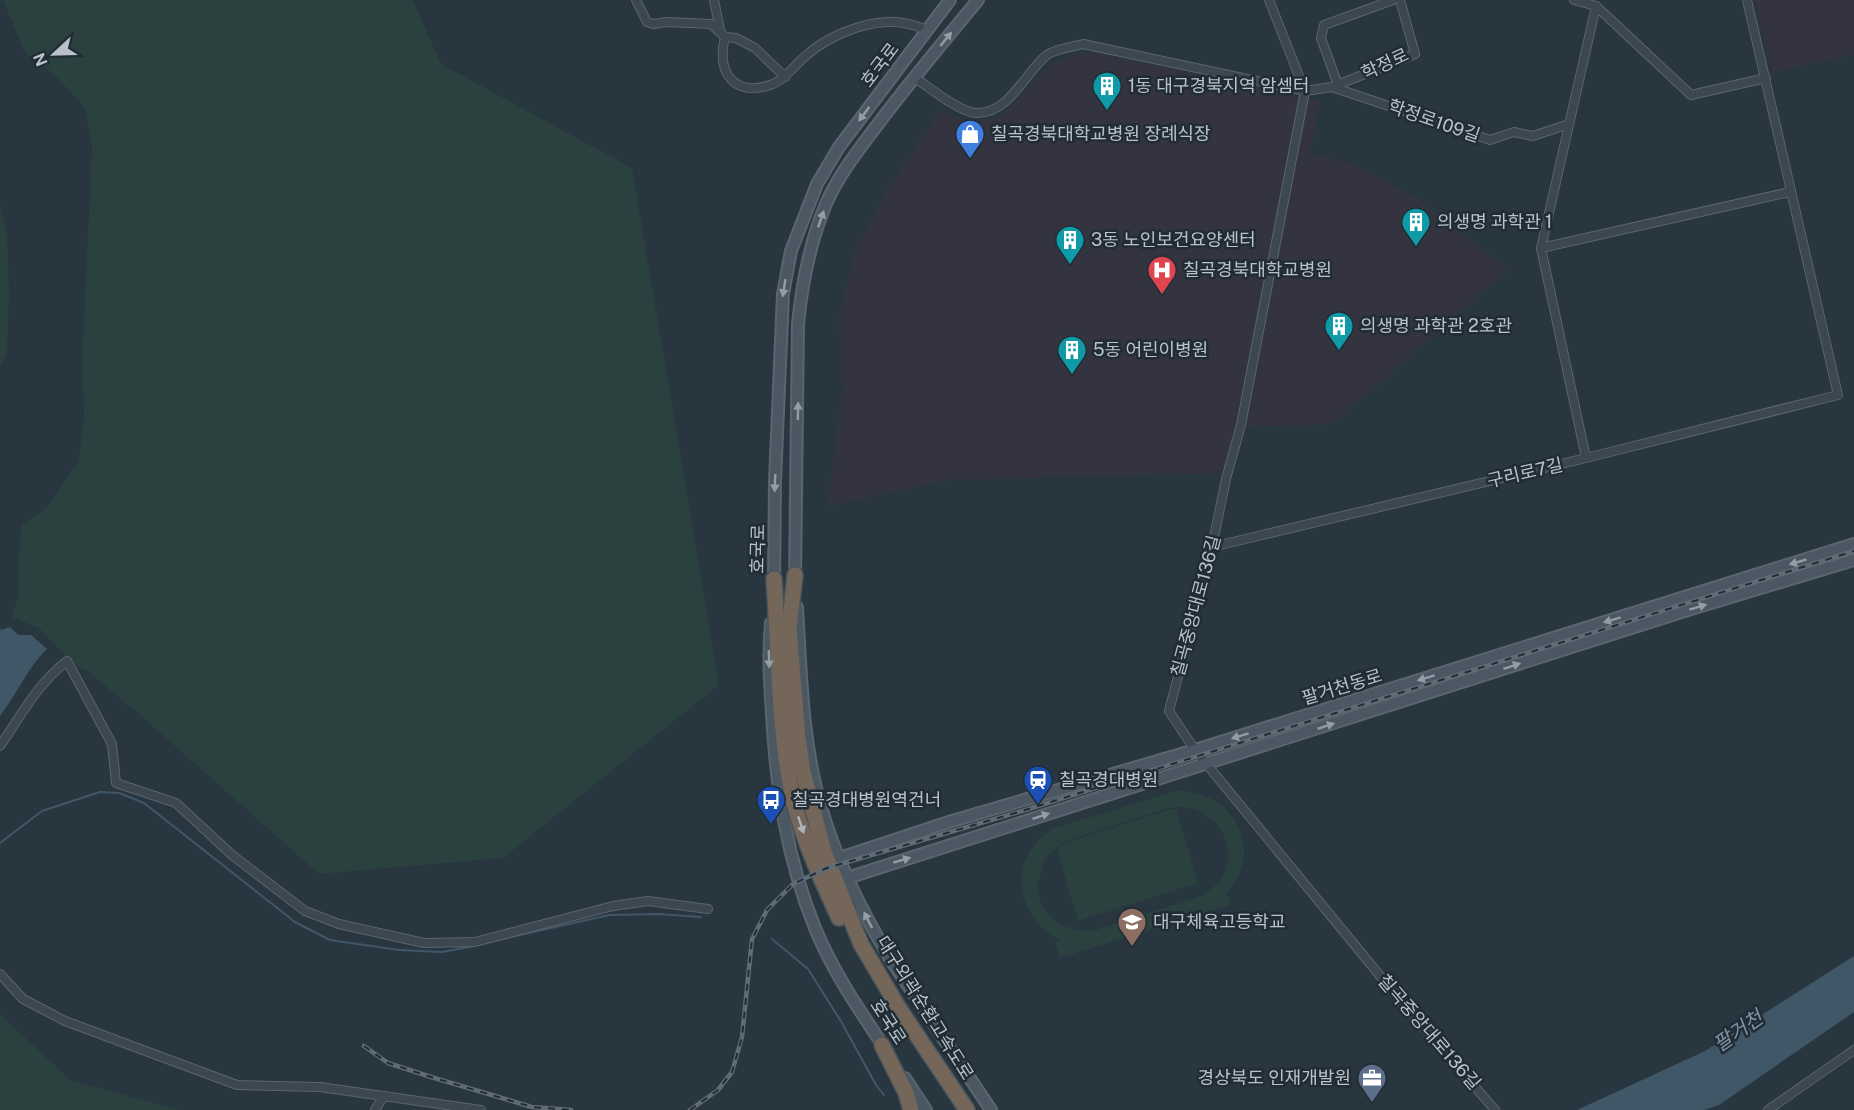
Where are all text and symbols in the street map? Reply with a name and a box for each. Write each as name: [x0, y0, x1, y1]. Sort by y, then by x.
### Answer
north arrow: [24, 24, 84, 84]
one-way arrow: [939, 32, 952, 47]
street label: 호국로: [856, 39, 903, 91]
street label: 학정로: [1358, 44, 1412, 84]
text: N: [29, 50, 52, 69]
building icon: 1동 대구경북지역 암셈터: [1091, 70, 1123, 112]
place label: 1동 대구경북지역 암셈터: [1128, 75, 1310, 96]
street label: 학정로109길: [1385, 95, 1483, 146]
one-way arrow: [859, 106, 871, 121]
shop icon: 칠곡경북대학교병원 장례식장: [954, 118, 986, 160]
place label: 칠곡경북대학교병원 장례식장: [991, 123, 1211, 144]
building icon: 의생명 과학관 1: [1400, 206, 1432, 248]
one-way arrow: [817, 210, 827, 228]
place label: 의생명 과학관 1: [1437, 211, 1552, 232]
building icon: 3동 노인보건요양센터: [1054, 224, 1086, 266]
place label: 3동 노인보건요양센터: [1091, 229, 1256, 250]
hospital icon: 칠곡경북대학교병원: [1146, 254, 1178, 296]
place label: 칠곡경북대학교병원: [1183, 259, 1332, 280]
one-way arrow: [779, 279, 788, 298]
building icon: 의생명 과학관 2호관: [1323, 310, 1355, 352]
place label: 의생명 과학관 2호관: [1360, 315, 1512, 336]
building icon: 5동 어린이병원: [1056, 334, 1088, 376]
place label: 5동 어린이병원: [1093, 339, 1208, 360]
one-way arrow: [793, 402, 803, 421]
street label: 구리로7길: [1485, 454, 1565, 491]
one-way arrow: [771, 474, 780, 493]
street label: 호국로: [747, 524, 768, 574]
street label: 칠곡중앙대로136길: [1167, 533, 1225, 679]
one-way arrow: [1789, 558, 1807, 567]
one-way arrow: [1689, 602, 1707, 611]
one-way arrow: [1603, 616, 1621, 625]
one-way arrow: [764, 649, 774, 668]
one-way arrow: [1503, 661, 1521, 671]
street label: 팔거천동로: [1299, 664, 1385, 709]
one-way arrow: [1417, 674, 1435, 683]
one-way arrow: [1317, 721, 1335, 730]
one-way arrow: [1231, 732, 1249, 741]
station icon: 칠곡경대병원: [1022, 764, 1054, 806]
place label: 칠곡경대병원: [1059, 769, 1158, 790]
bus stop icon: 칠곡경대병원역건너: [755, 784, 787, 826]
place label: 칠곡경대병원역건너: [792, 789, 941, 810]
one-way arrow: [1032, 811, 1050, 820]
one-way arrow: [797, 816, 807, 834]
one-way arrow: [893, 855, 911, 864]
school or university icon: 대구체육고등학교: [1116, 906, 1148, 948]
place label: 대구체육고등학교: [1153, 911, 1285, 932]
one-way arrow: [863, 912, 873, 929]
street label: 대구외곽순환고속도로: [873, 932, 978, 1084]
street label: 칠곡중앙대로136길: [1374, 970, 1485, 1094]
street label: 호국로: [866, 995, 911, 1048]
water label: 팔거천: [1709, 1004, 1770, 1057]
office icon: 경상북도 인재개발원: [1356, 1062, 1388, 1104]
place label: 경상북도 인재개발원: [1198, 1067, 1351, 1088]

